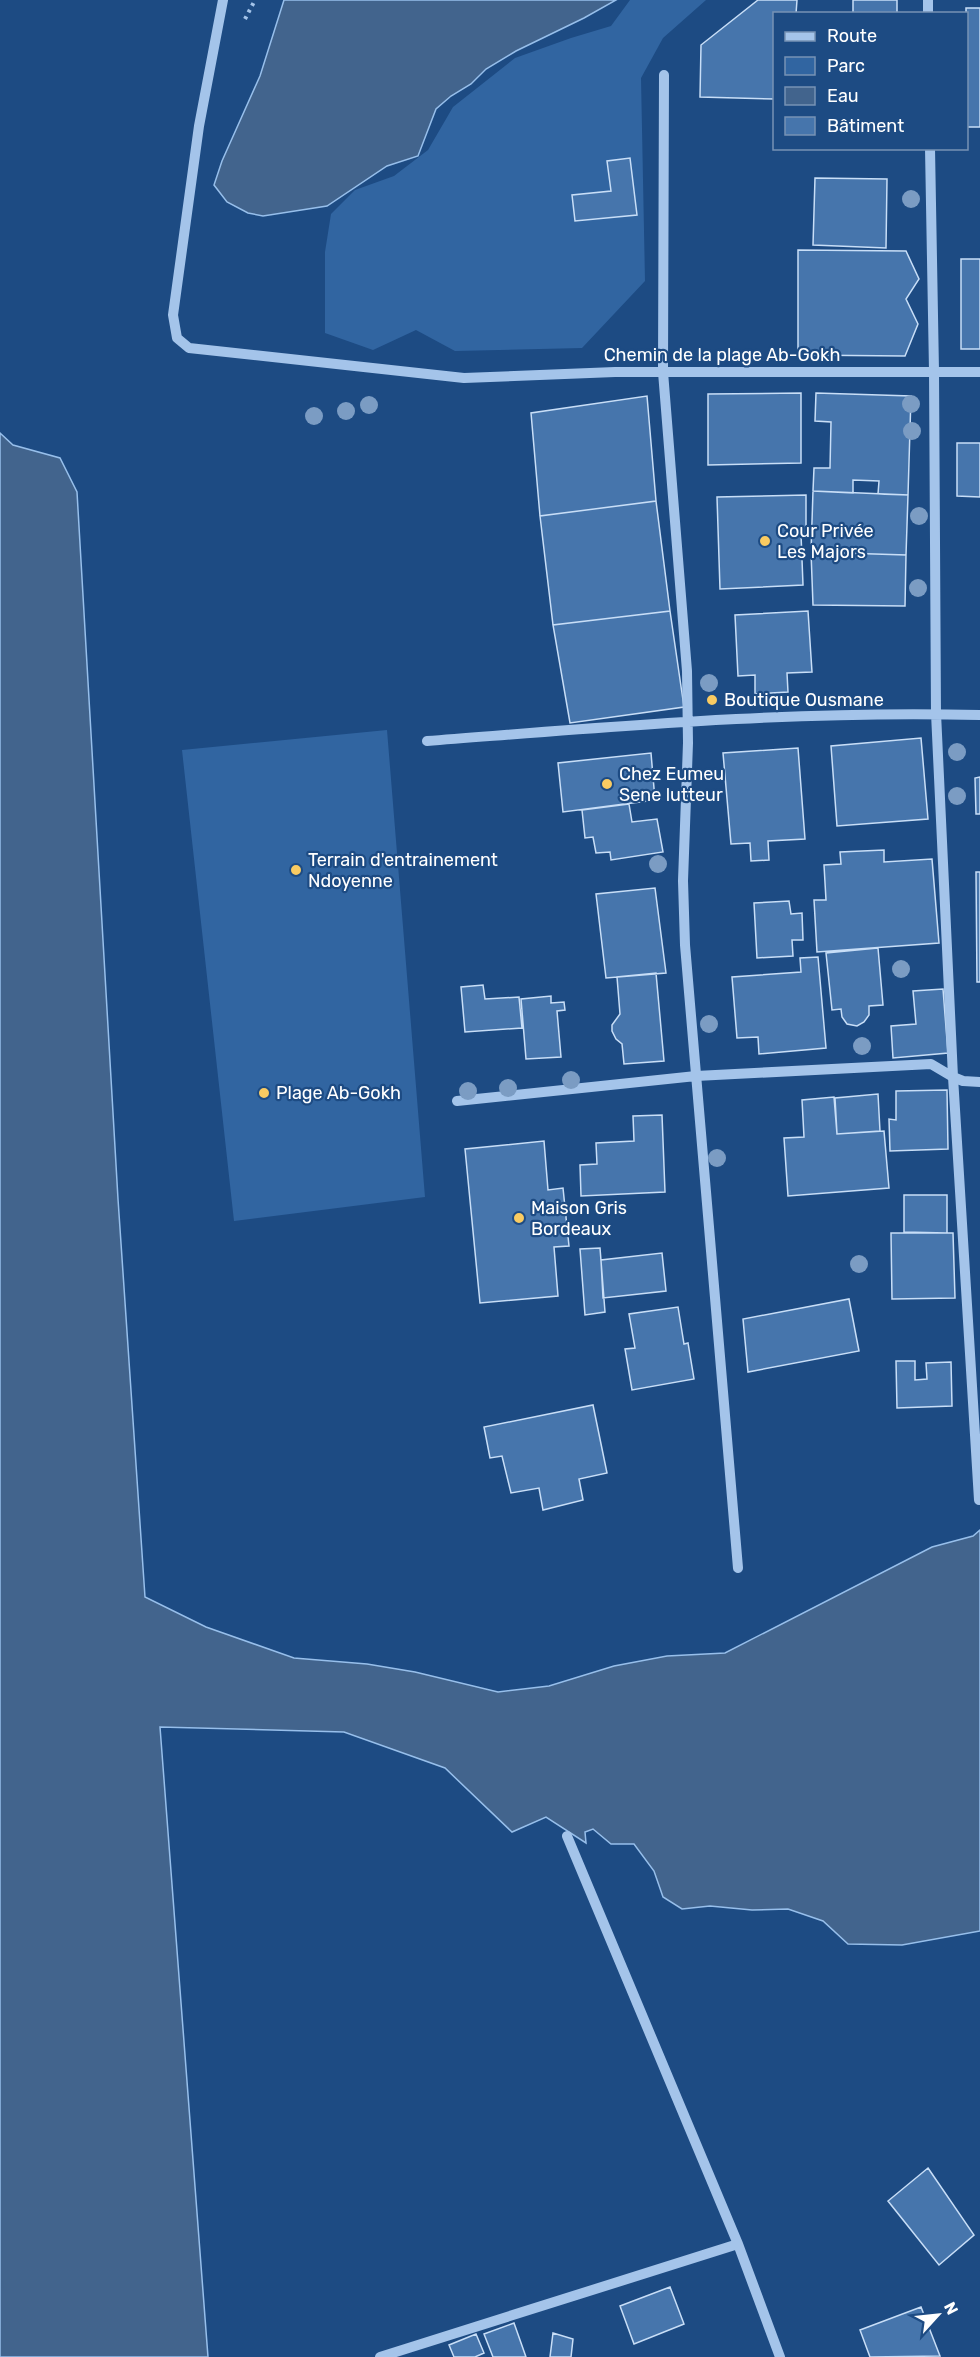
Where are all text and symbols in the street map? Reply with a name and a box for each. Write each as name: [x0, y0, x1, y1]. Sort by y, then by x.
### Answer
legend: [773, 12, 968, 150]
text: Route: [827, 25, 877, 47]
text: Parc: [827, 55, 865, 77]
text: Eau: [827, 85, 859, 107]
text: Bâtiment: [827, 115, 904, 137]
street label: Chemin de la plage Ab-Gokh: [604, 344, 840, 366]
place label: Cour Privée Les Majors: [777, 520, 874, 563]
marker: Cour Privée Les Majors: [758, 534, 772, 548]
place label: Boutique Ousmane: [724, 689, 884, 711]
marker: Boutique Ousmane: [705, 693, 719, 707]
place label: Chez Eumeu Sene lutteur: [619, 763, 724, 806]
marker: Chez Eumeu Sene lutteur: [600, 777, 614, 791]
place label: Terrain d'entrainement Ndoyenne: [308, 849, 498, 892]
marker: Terrain d'entrainement Ndoyenne: [289, 863, 303, 877]
place label: Plage Ab-Gokh: [276, 1082, 401, 1104]
marker: Plage Ab-Gokh: [257, 1086, 271, 1100]
place label: Maison Gris Bordeaux: [531, 1197, 627, 1240]
marker: Maison Gris Bordeaux: [512, 1211, 526, 1225]
north arrow: [908, 2285, 968, 2345]
text: N: [940, 2299, 962, 2318]

